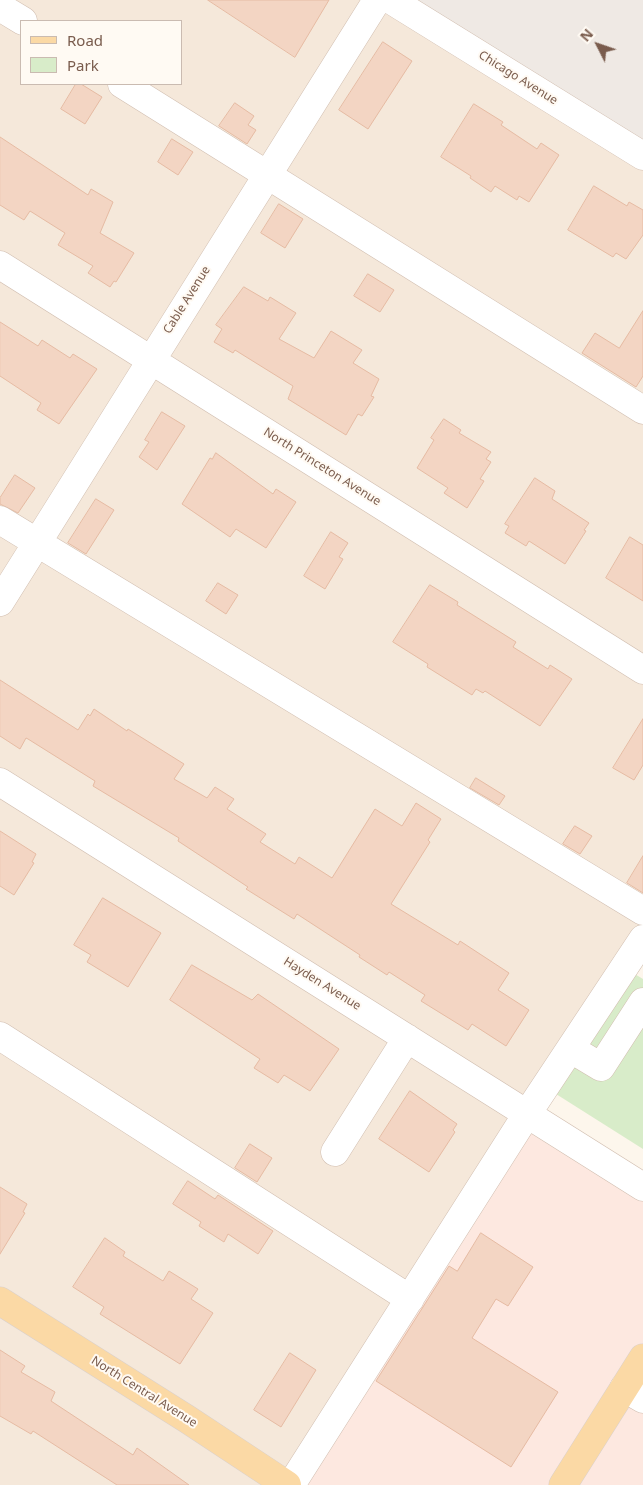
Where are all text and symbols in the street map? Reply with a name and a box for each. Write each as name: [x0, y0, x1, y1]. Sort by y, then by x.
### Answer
legend: [20, 20, 182, 85]
north arrow: [573, 20, 623, 70]
text: N: [575, 24, 597, 45]
text: Road: [67, 30, 103, 50]
street label: Chicago Avenue: [476, 48, 560, 108]
text: Park: [67, 55, 99, 75]
street label: Cable Avenue: [161, 264, 213, 336]
street label: North Princeton Avenue: [261, 425, 383, 509]
street label: Hayden Avenue: [281, 954, 363, 1014]
street label: North Central Avenue: [88, 1354, 200, 1430]

